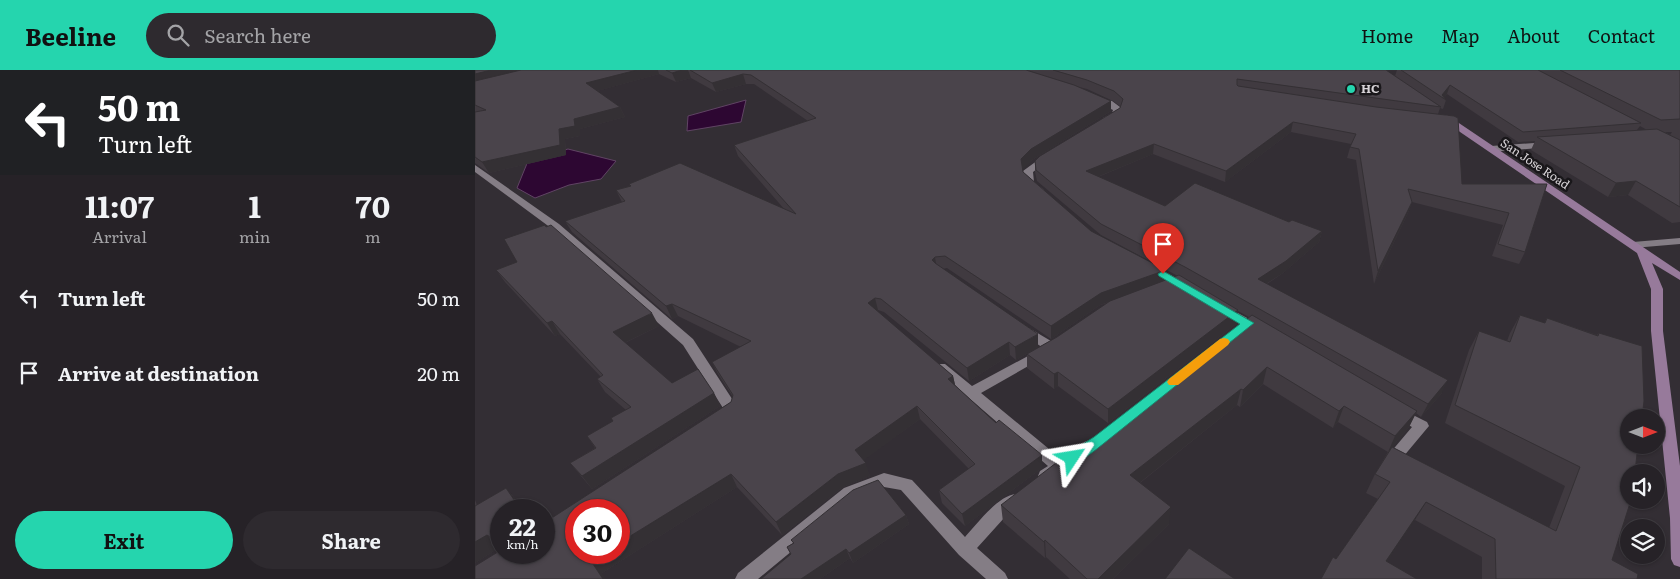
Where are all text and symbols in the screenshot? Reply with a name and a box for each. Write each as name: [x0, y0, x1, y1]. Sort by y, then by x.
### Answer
search box: [146, 13, 496, 58]
text: Beeline: [25, 18, 116, 53]
icon: search: [164, 21, 192, 49]
text: Search here: [204, 21, 311, 49]
text: Home: [1361, 22, 1413, 49]
text: Map: [1441, 22, 1479, 49]
text: About: [1507, 22, 1560, 49]
text: Contact: [1588, 22, 1655, 49]
place label: HC: [1361, 79, 1380, 97]
text: 50 m: [98, 80, 181, 132]
marker: HC: [1345, 83, 1357, 95]
icon: left: [15, 90, 80, 155]
text: Turn left: [98, 127, 192, 160]
street label: San Jose Road: [1497, 133, 1574, 193]
text: 11:07: [85, 183, 154, 227]
text: 1: [249, 183, 261, 227]
text: 70: [355, 183, 390, 227]
pin: [1142, 223, 1184, 274]
text: Arrival: [92, 224, 147, 248]
text: min: [239, 224, 270, 248]
text: m: [365, 224, 381, 248]
icon: arrive: [1149, 230, 1177, 258]
icon: left: [15, 284, 43, 312]
text: Turn left: [58, 284, 145, 312]
text: 50 m: [417, 284, 460, 312]
icon: arrive: [15, 359, 43, 387]
text: Arrive at destination: [58, 359, 259, 387]
text: 20 m: [417, 359, 460, 387]
north arrow: [1620, 409, 1665, 454]
map controls: [1620, 409, 1665, 564]
position arrow: [1045, 431, 1097, 483]
button: sound: [1620, 464, 1665, 509]
speed limit sign: 30: [565, 499, 630, 564]
text: 22: [509, 507, 536, 544]
button: Exit: [15, 511, 233, 569]
button: Share: [243, 511, 460, 569]
button: layers: [1620, 519, 1665, 564]
text: km/h: [507, 535, 538, 553]

